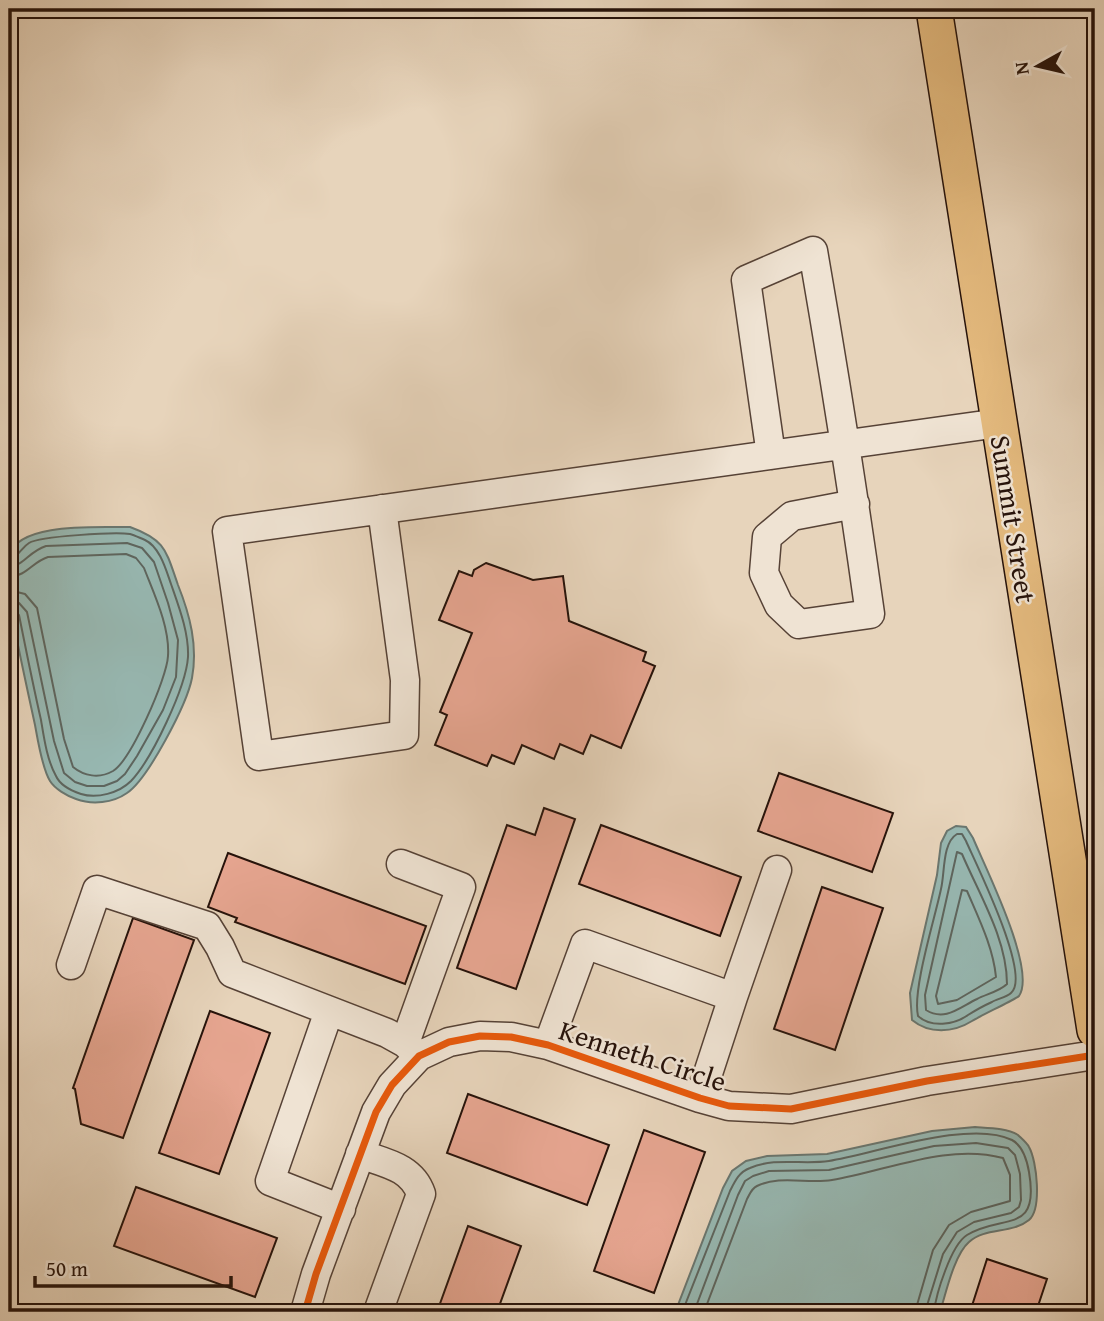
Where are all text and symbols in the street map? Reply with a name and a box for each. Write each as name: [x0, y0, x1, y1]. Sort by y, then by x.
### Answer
north arrow: [1002, 32, 1072, 102]
text: N: [1006, 60, 1036, 77]
street label: Summit Street: [981, 432, 1048, 606]
street label: Kenneth Circle: [554, 1009, 732, 1101]
scale bar: [35, 1244, 231, 1288]
text: 50 m: [46, 1253, 88, 1284]

